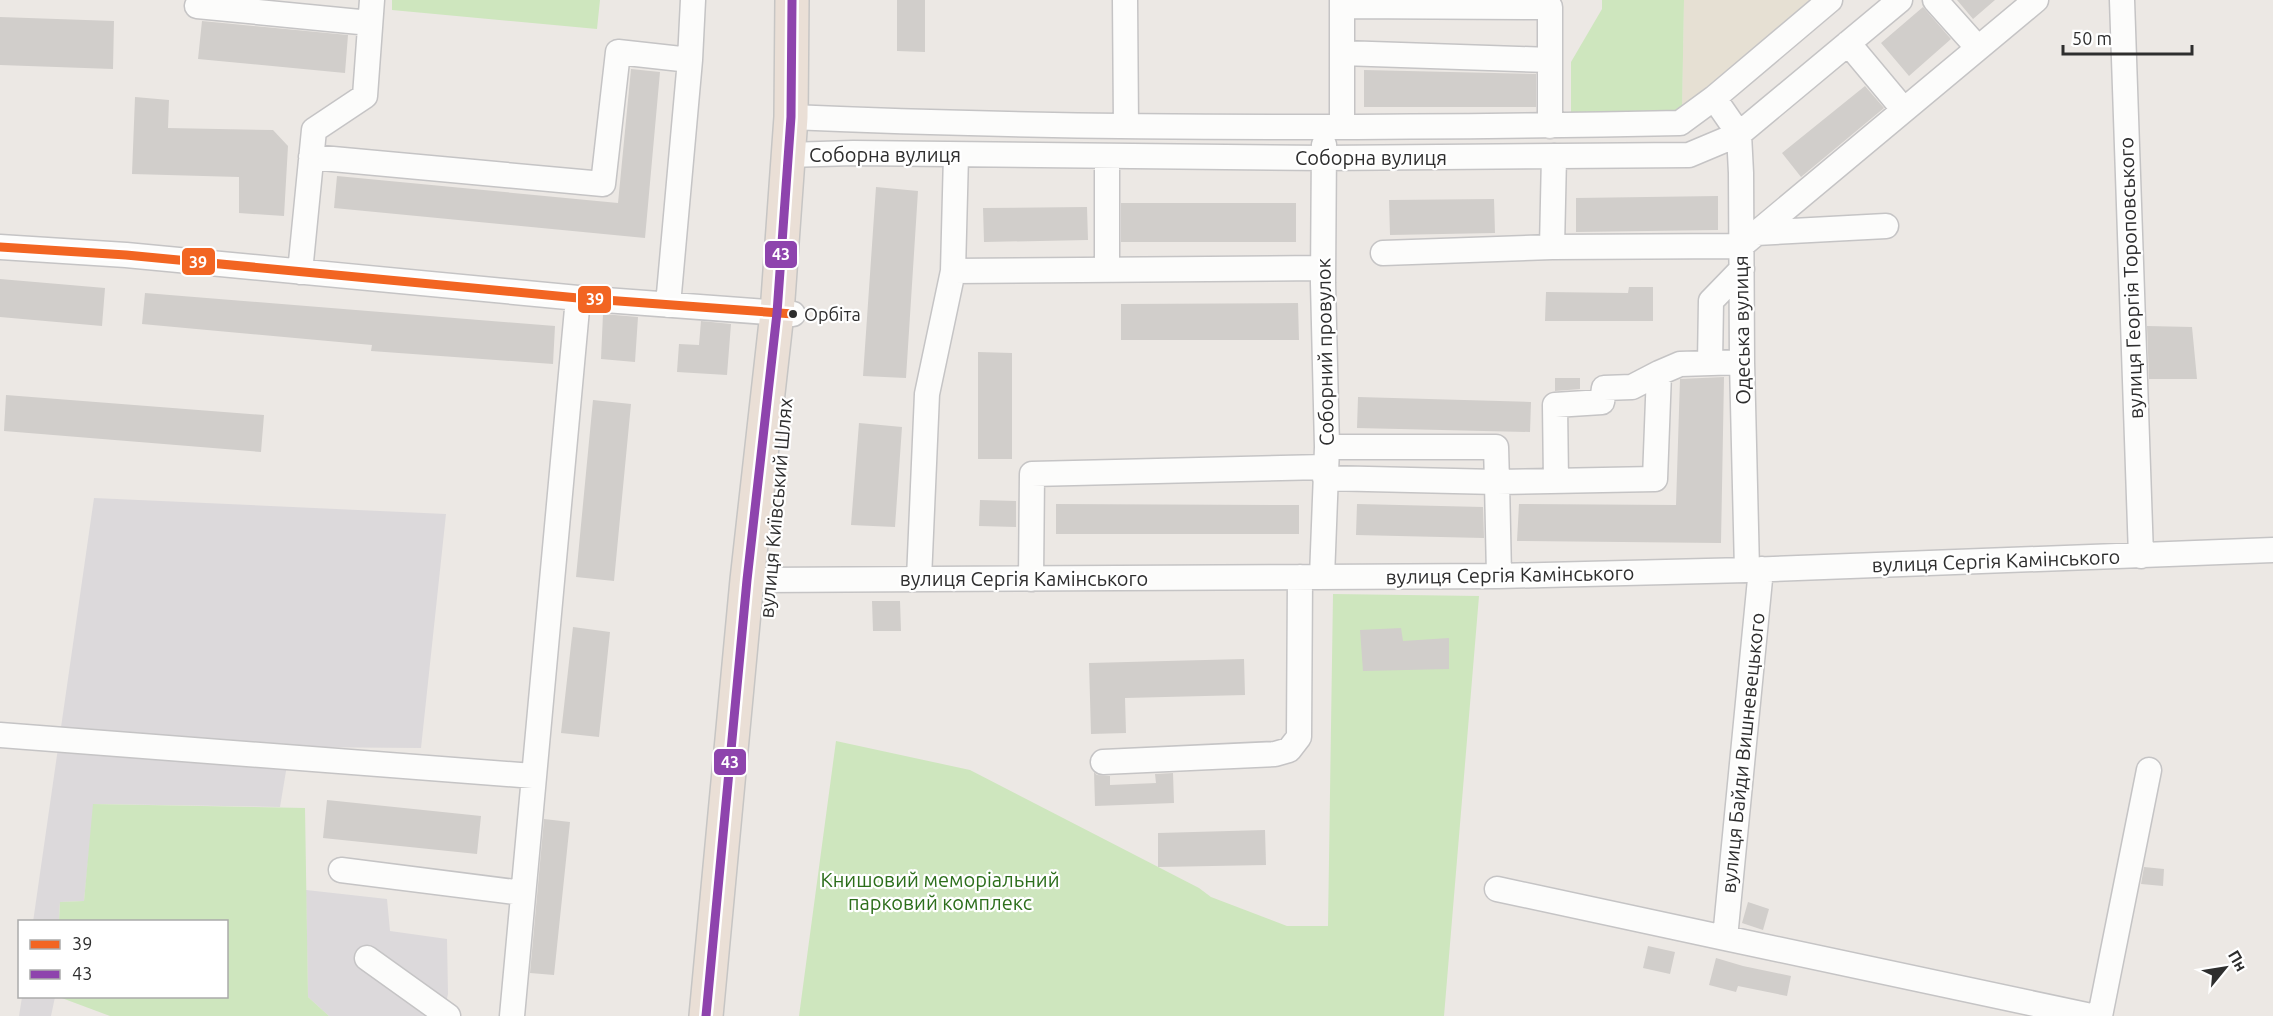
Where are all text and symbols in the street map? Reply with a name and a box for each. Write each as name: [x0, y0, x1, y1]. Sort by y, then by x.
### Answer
scale bar: [2063, 18, 2192, 56]
text: 50 m: [2072, 28, 2112, 48]
street label: вулиця Георгія Тороповського: [2114, 137, 2147, 419]
street label: Соборна вулиця: [809, 143, 961, 166]
street label: Соборна вулиця: [1295, 146, 1447, 169]
line badge: 43: [764, 240, 798, 269]
text: 43: [772, 245, 790, 263]
line badge: 39: [181, 247, 216, 276]
text: 39: [189, 253, 207, 271]
street label: Одеська вулиця: [1729, 255, 1754, 405]
street label: Соборний провулок: [1311, 258, 1338, 446]
line badge: 39: [577, 285, 612, 314]
text: 39: [586, 290, 604, 308]
place label: Орбіта: [804, 304, 861, 324]
marker: Орбіта: [787, 308, 799, 320]
street label: вулиця Київський Шлях: [754, 397, 797, 619]
street label: вулиця Сергія Камінського: [1871, 545, 2121, 576]
street label: вулиця Сергія Камінського: [1385, 561, 1634, 588]
street label: вулиця Сергія Камінського: [900, 567, 1148, 590]
street label: вулиця Байди Вишневецького: [1716, 611, 1769, 895]
line badge: 43: [713, 748, 747, 776]
text: 43: [721, 753, 739, 771]
park label: Книшовий меморіальний парковий комплекс: [821, 868, 1060, 914]
legend: [18, 920, 228, 998]
text: 39: [72, 933, 92, 953]
north arrow: [2195, 938, 2255, 998]
text: Пн: [2225, 947, 2251, 974]
text: 43: [72, 963, 92, 983]

